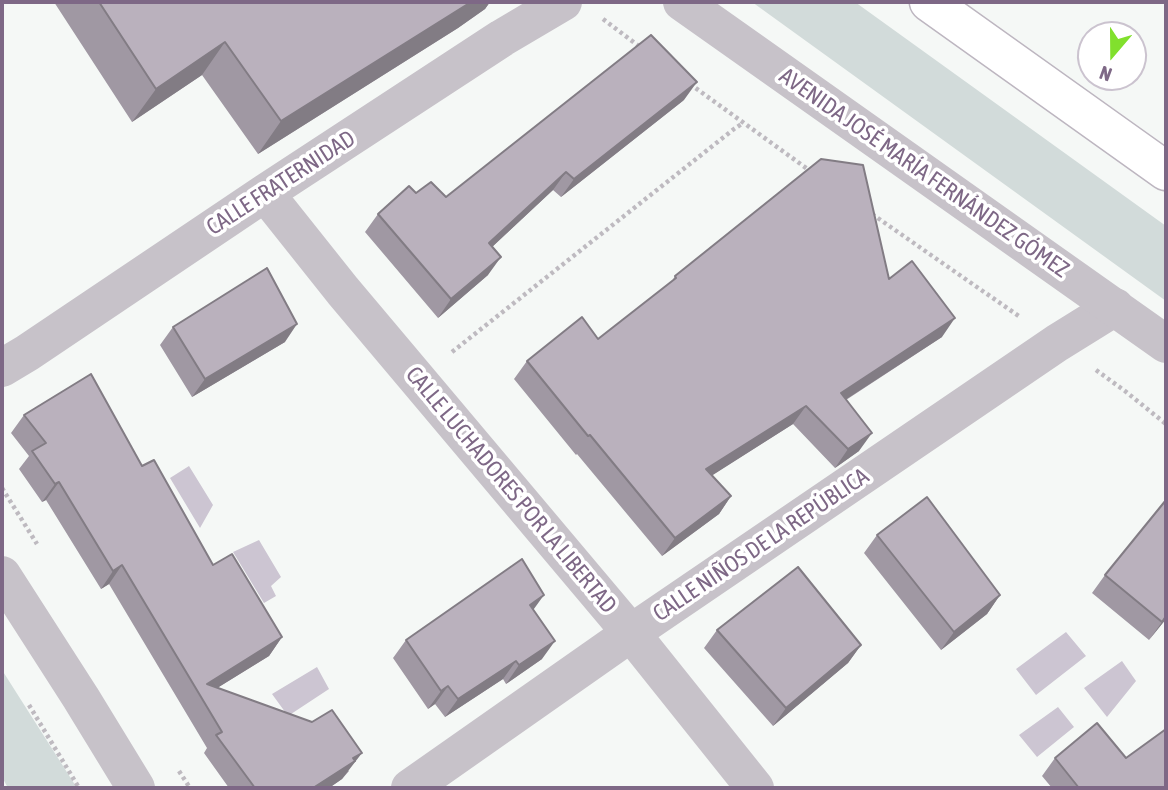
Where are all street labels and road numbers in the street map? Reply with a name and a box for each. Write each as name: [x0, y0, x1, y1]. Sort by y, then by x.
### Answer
street label: AVENIDA JOSÉ MARÍA FERNÁNDEZ GÓMEZ: [774, 62, 1074, 284]
street label: CALLE FRATERNIDAD: [202, 125, 360, 241]
street label: CALLE LUCHADORES POR LA LIBERTAD: [400, 361, 622, 619]
street label: CALLE NIÑOS DE LA REPÚBLICA: [648, 462, 874, 628]

